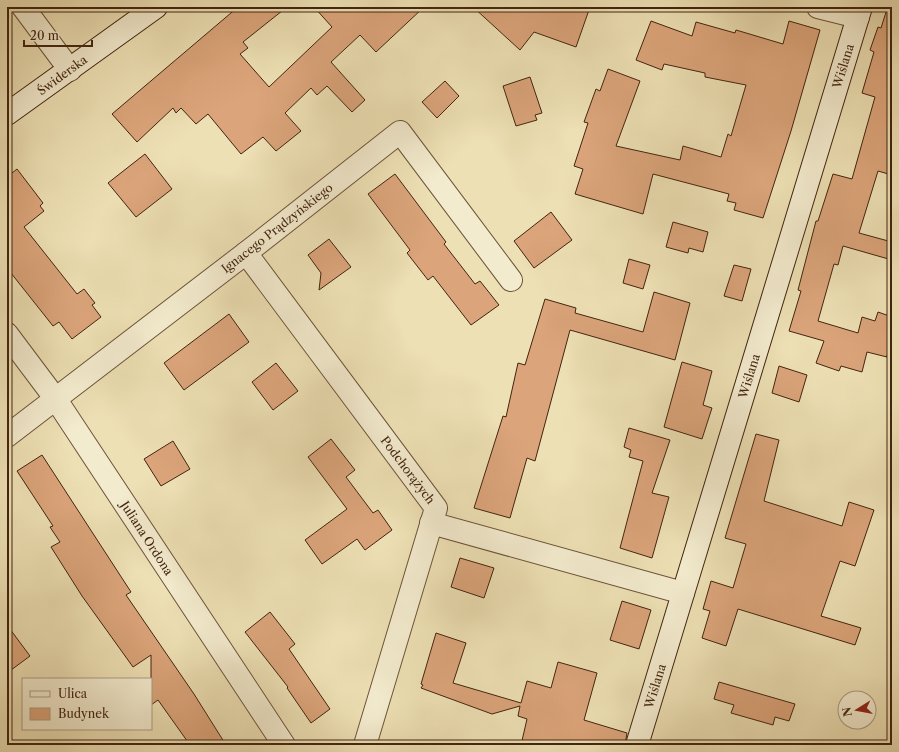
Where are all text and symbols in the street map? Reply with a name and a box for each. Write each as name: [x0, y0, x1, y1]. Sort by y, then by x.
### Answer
scale bar: [24, 22, 92, 48]
text: 20 m: [30, 28, 59, 43]
street label: Wiślana: [829, 41, 857, 91]
street label: Świderska: [34, 51, 90, 98]
street label: Ignacego Prądzyńskiego: [218, 180, 336, 276]
street label: Wiślana: [735, 351, 763, 401]
street label: Podchorążych: [378, 433, 439, 507]
street label: Juliana Ordona: [116, 496, 177, 578]
street label: Wiślana: [641, 661, 669, 711]
legend: [22, 678, 152, 730]
text: Ulica: [58, 686, 88, 701]
north arrow: [837, 690, 877, 730]
text: N: [839, 705, 855, 718]
text: Budynek: [58, 706, 110, 721]

